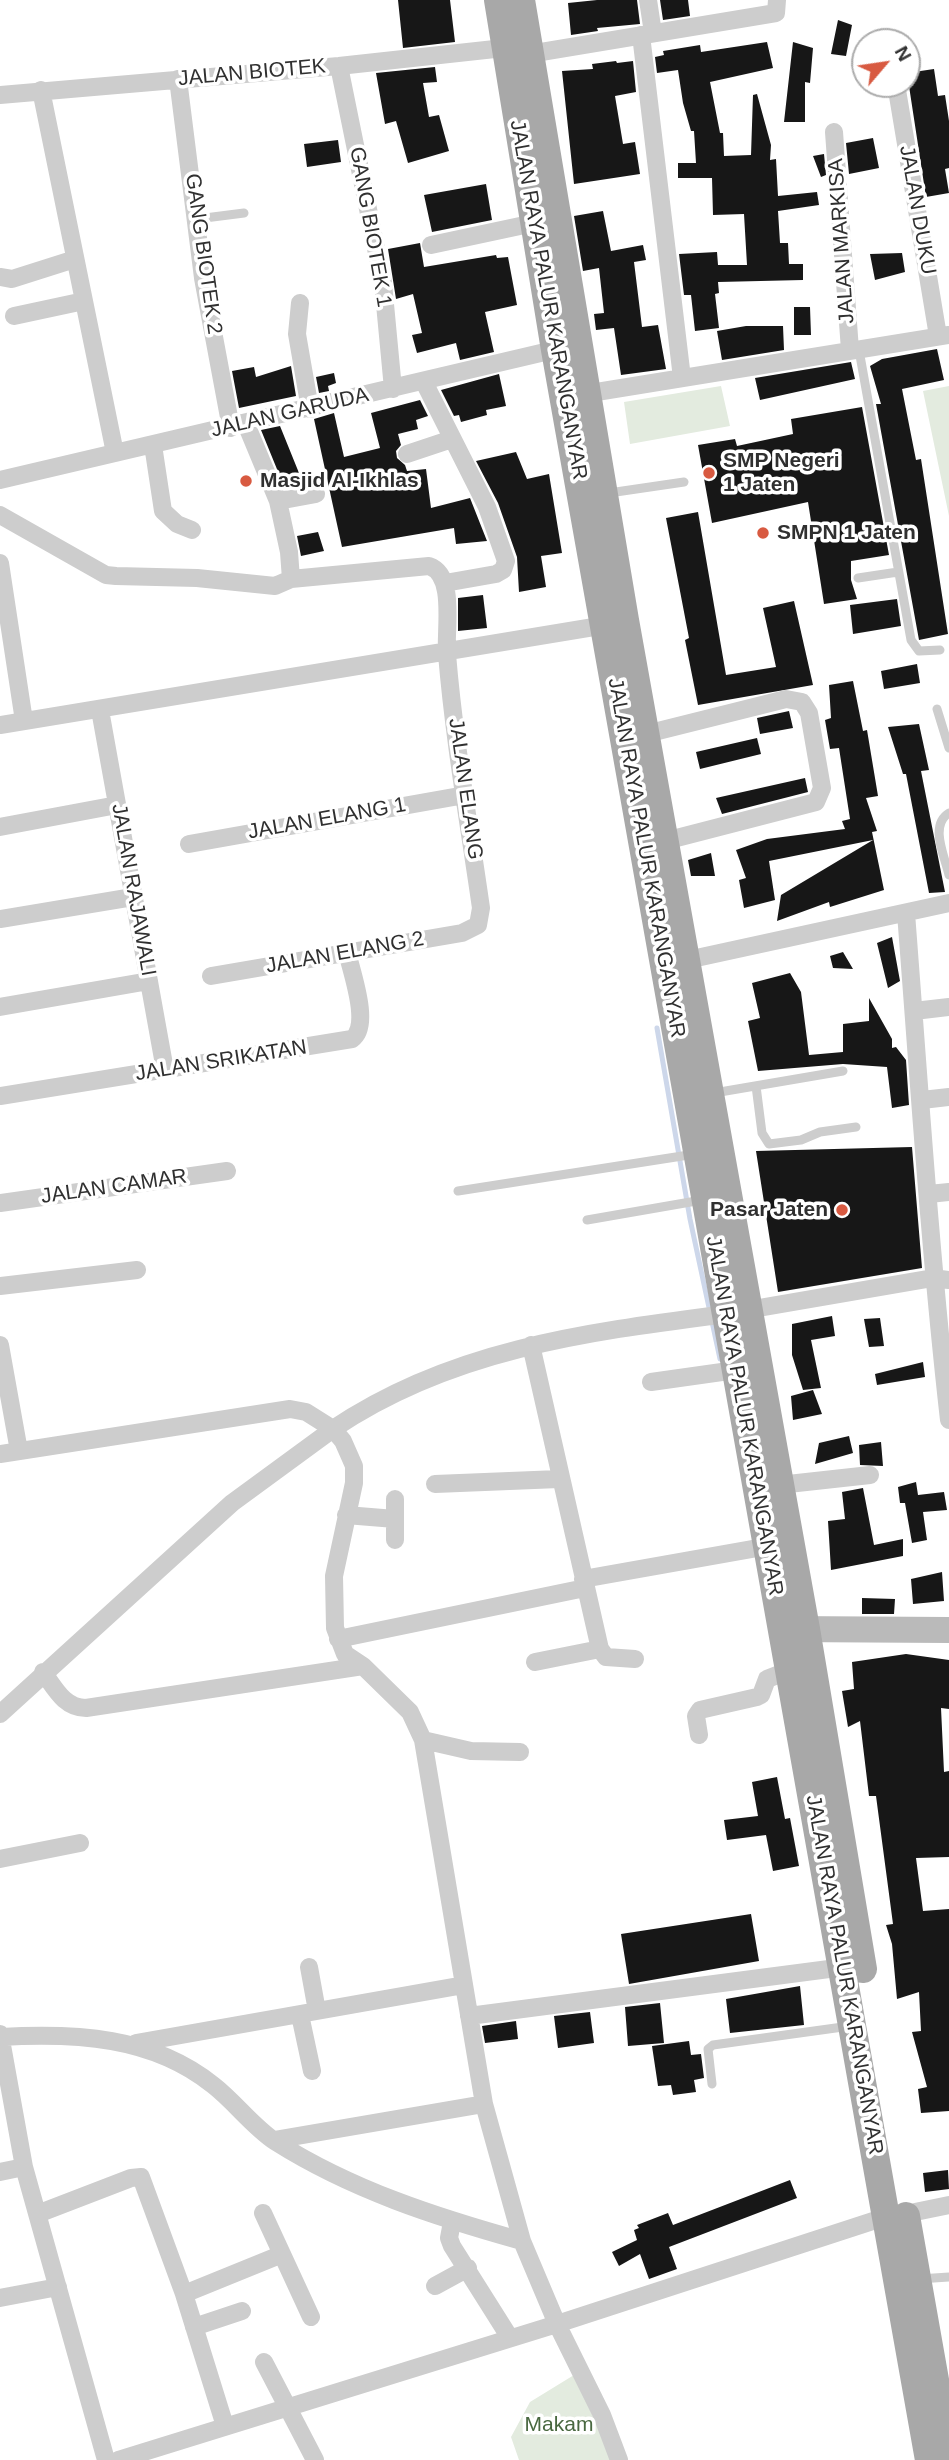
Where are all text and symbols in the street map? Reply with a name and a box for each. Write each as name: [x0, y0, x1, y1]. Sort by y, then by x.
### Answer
north arrow: [851, 28, 921, 98]
text: N: [891, 42, 916, 65]
street label: JALAN BIOTEK: [177, 54, 327, 92]
street label: JALAN RAYA PALUR KARANGANYAR: [504, 118, 592, 482]
street label: JALAN DUKU: [893, 143, 941, 277]
street label: GANG BIOTEK 1: [344, 145, 396, 309]
street label: JALAN MARKISA: [824, 157, 860, 325]
street label: GANG BIOTEK 2: [179, 172, 227, 336]
street label: JALAN GARUDA: [209, 383, 371, 443]
place label: SMP Negeri 1 Jaten: [723, 448, 840, 498]
marker: SMP Negeri 1 Jaten: [701, 465, 717, 481]
place label: Masjid Al-Ikhlas: [260, 468, 419, 494]
marker: Masjid Al-Ikhlas: [238, 473, 254, 489]
place label: SMPN 1 Jaten: [777, 520, 916, 546]
marker: SMPN 1 Jaten: [755, 525, 771, 541]
street label: JALAN RAYA PALUR KARANGANYAR: [602, 676, 690, 1040]
street label: JALAN ELANG: [443, 717, 487, 861]
street label: JALAN ELANG 1: [246, 793, 408, 845]
street label: JALAN RAJAWALI: [105, 802, 161, 978]
street label: JALAN ELANG 2: [264, 927, 426, 979]
street label: JALAN SRIKATAN: [134, 1035, 308, 1087]
street label: JALAN CAMAR: [39, 1164, 189, 1210]
place label: Pasar Jaten: [710, 1197, 828, 1223]
marker: Pasar Jaten: [834, 1202, 850, 1218]
street label: JALAN RAYA PALUR KARANGANYAR: [700, 1234, 788, 1598]
street label: JALAN RAYA PALUR KARANGANYAR: [800, 1793, 888, 2157]
park label: Makam: [525, 2412, 593, 2438]

